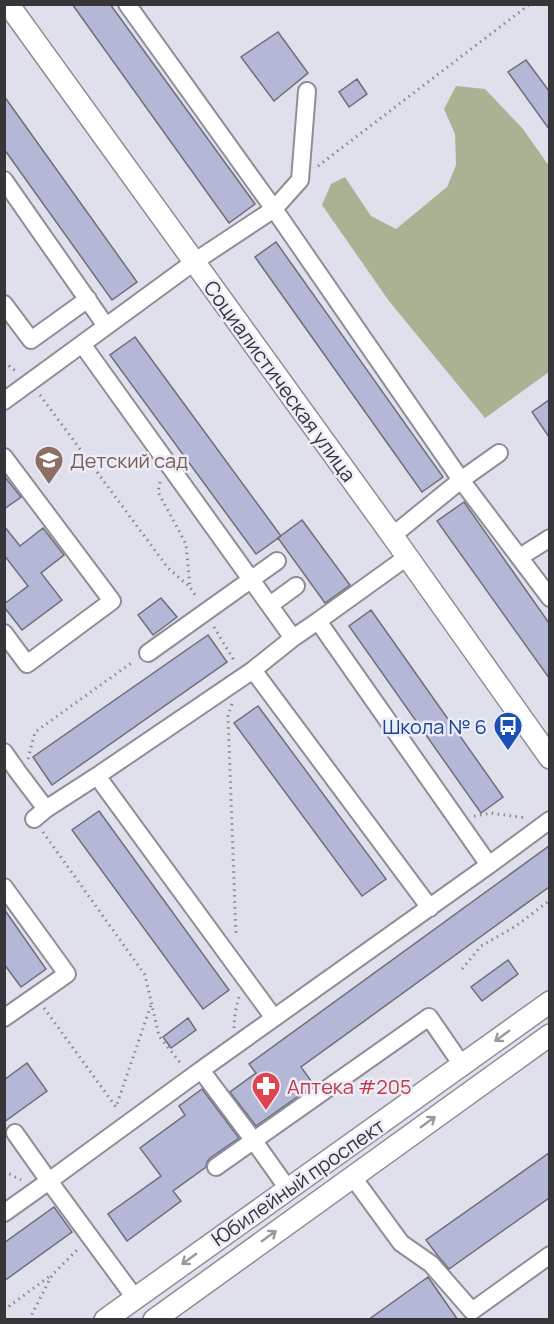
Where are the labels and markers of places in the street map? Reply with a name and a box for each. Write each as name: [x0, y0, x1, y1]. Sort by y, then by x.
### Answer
school or university icon: Детский сад: [33, 444, 65, 486]
place label: Детский сад: [70, 447, 188, 474]
bus stop icon: Школа № 6: [492, 710, 524, 752]
place label: Школа № 6: [382, 713, 487, 740]
pharmacy icon: Аптека #205: [250, 1070, 282, 1112]
place label: Аптека #205: [287, 1073, 411, 1100]

